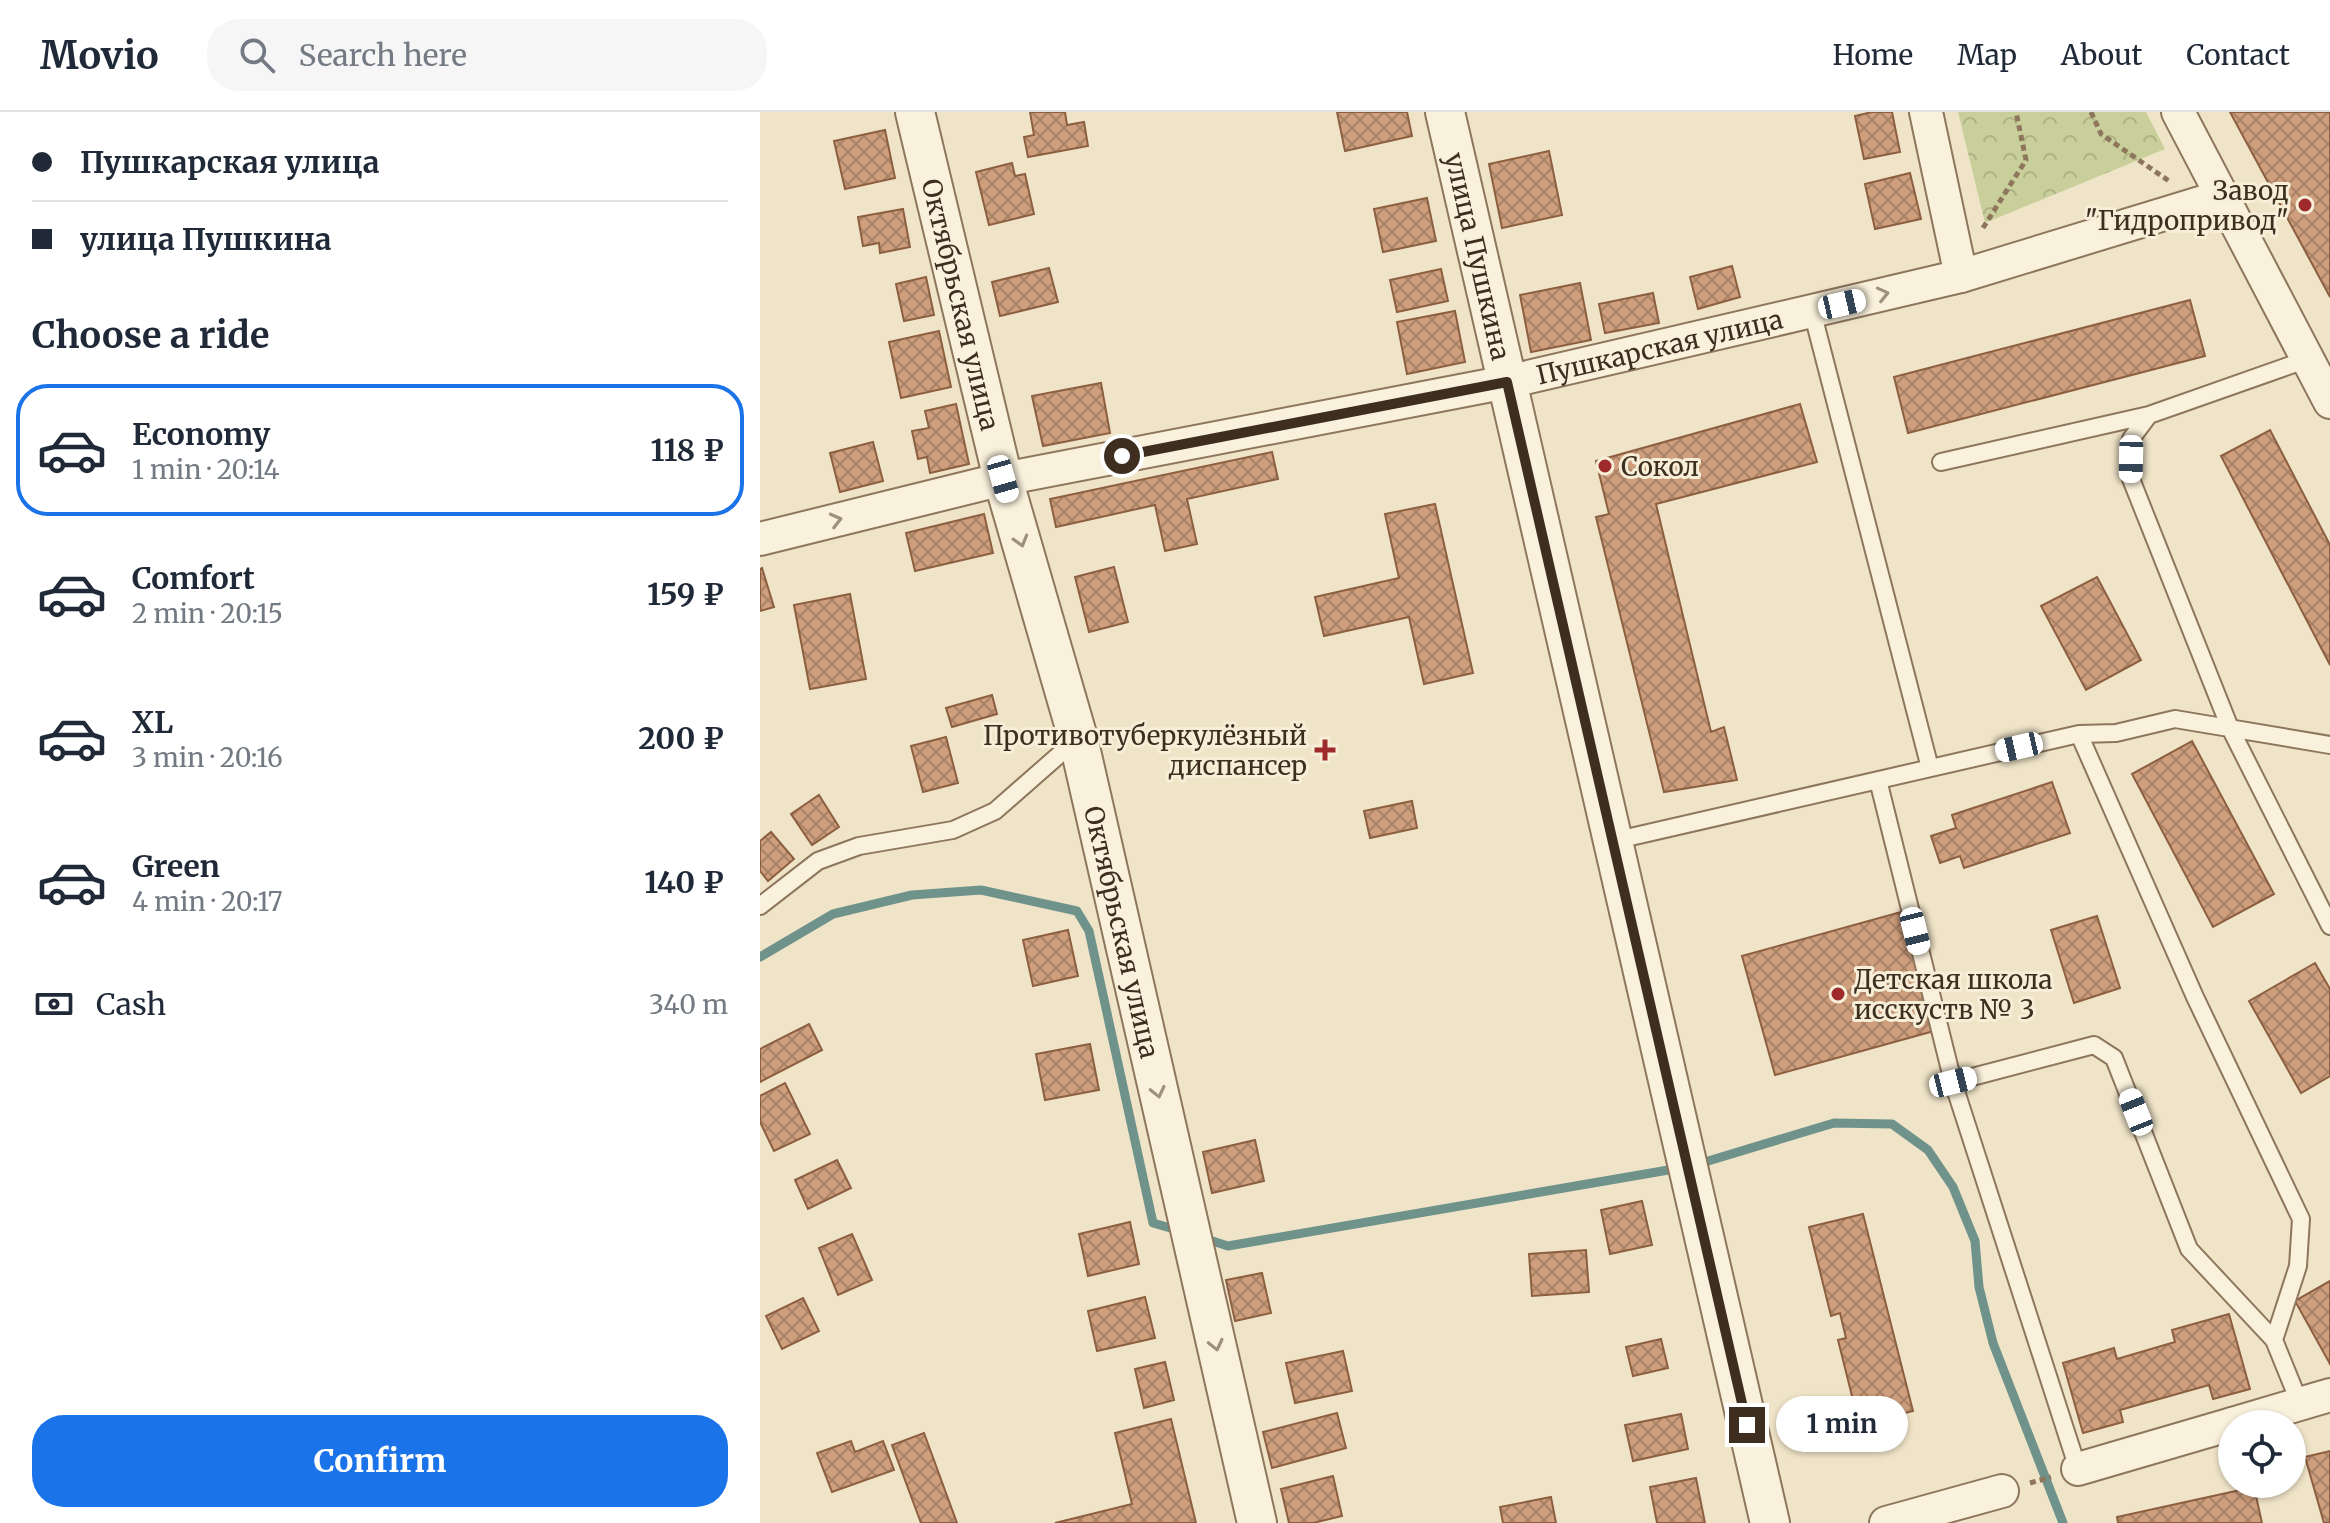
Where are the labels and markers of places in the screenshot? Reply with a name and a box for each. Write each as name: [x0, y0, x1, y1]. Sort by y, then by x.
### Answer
place label: Завод "Гидропривод": [2085, 174, 2289, 237]
marker: Завод "Гидропривод": [2296, 196, 2314, 214]
place label: Сокол: [1621, 450, 1699, 483]
marker: Сокол: [1596, 457, 1614, 475]
place label: Противотуберкулёзный диспансер: [983, 719, 1307, 782]
marker: Противотуберкулёзный диспансер: [1314, 739, 1336, 761]
place label: Детская школа исскуств № 3: [1854, 963, 2052, 1026]
marker: Детская школа исскуств № 3: [1829, 985, 1847, 1003]

